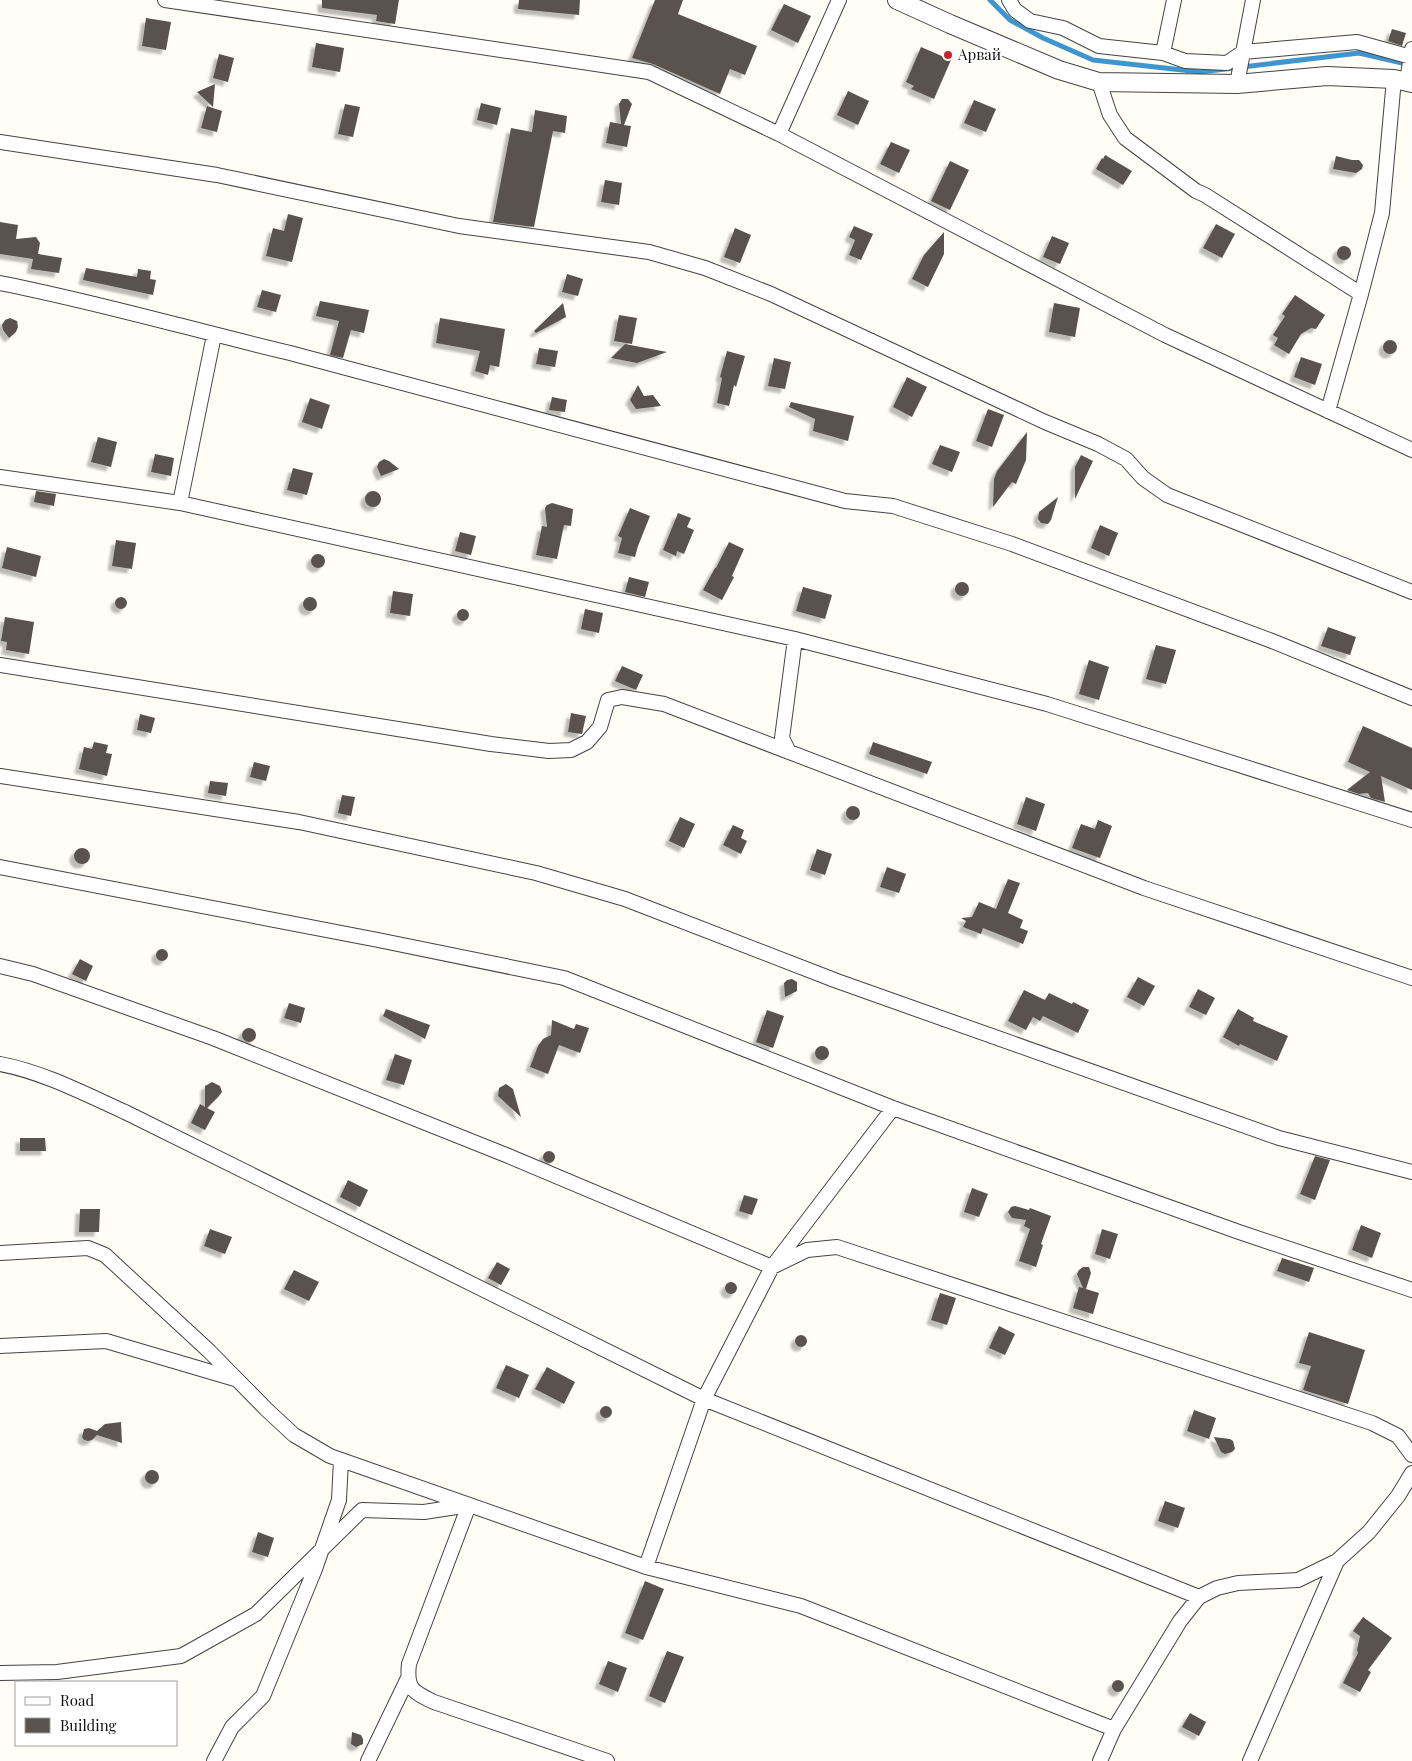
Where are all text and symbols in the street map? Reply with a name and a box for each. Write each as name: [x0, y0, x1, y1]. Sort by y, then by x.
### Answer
place label: Арвай: [957, 44, 1001, 64]
marker: Арвай: [942, 49, 954, 61]
legend: [15, 1681, 178, 1746]
text: Road: [60, 1690, 94, 1710]
text: Building: [60, 1715, 117, 1735]

